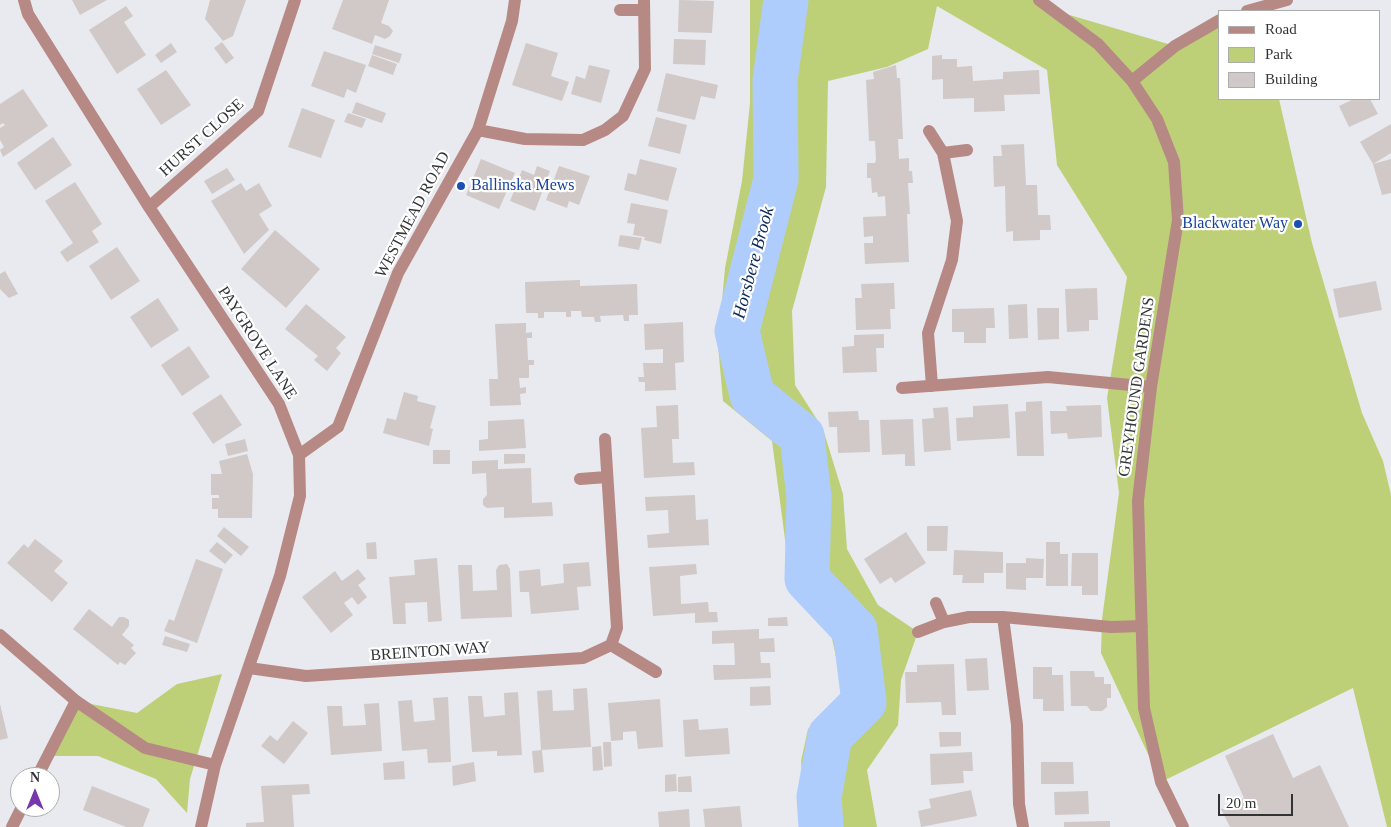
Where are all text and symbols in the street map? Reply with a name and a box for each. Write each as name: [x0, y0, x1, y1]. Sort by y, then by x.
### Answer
legend: [1218, 10, 1381, 100]
text: Road: [1265, 21, 1297, 37]
text: Park: [1265, 46, 1293, 62]
text: Building: [1265, 71, 1318, 87]
street label: HURST CLOSE: [156, 95, 248, 181]
street label: WESTMEAD ROAD: [372, 149, 454, 281]
place label: Ballinska Mews: [471, 176, 575, 196]
marker: Ballinska Mews: [455, 180, 467, 192]
water label: Horsbere Brook: [729, 205, 779, 321]
place label: Blackwater Way: [1182, 214, 1288, 234]
marker: Blackwater Way: [1292, 218, 1304, 230]
street label: PAYGROVE LANE: [213, 283, 301, 403]
street label: GREYHOUND GARDENS: [1115, 296, 1159, 478]
street label: BREINTON WAY: [370, 638, 490, 666]
north arrow: [10, 767, 60, 817]
text: N: [30, 770, 40, 785]
scale bar: [1221, 784, 1296, 816]
text: 20 m: [1226, 795, 1256, 811]

